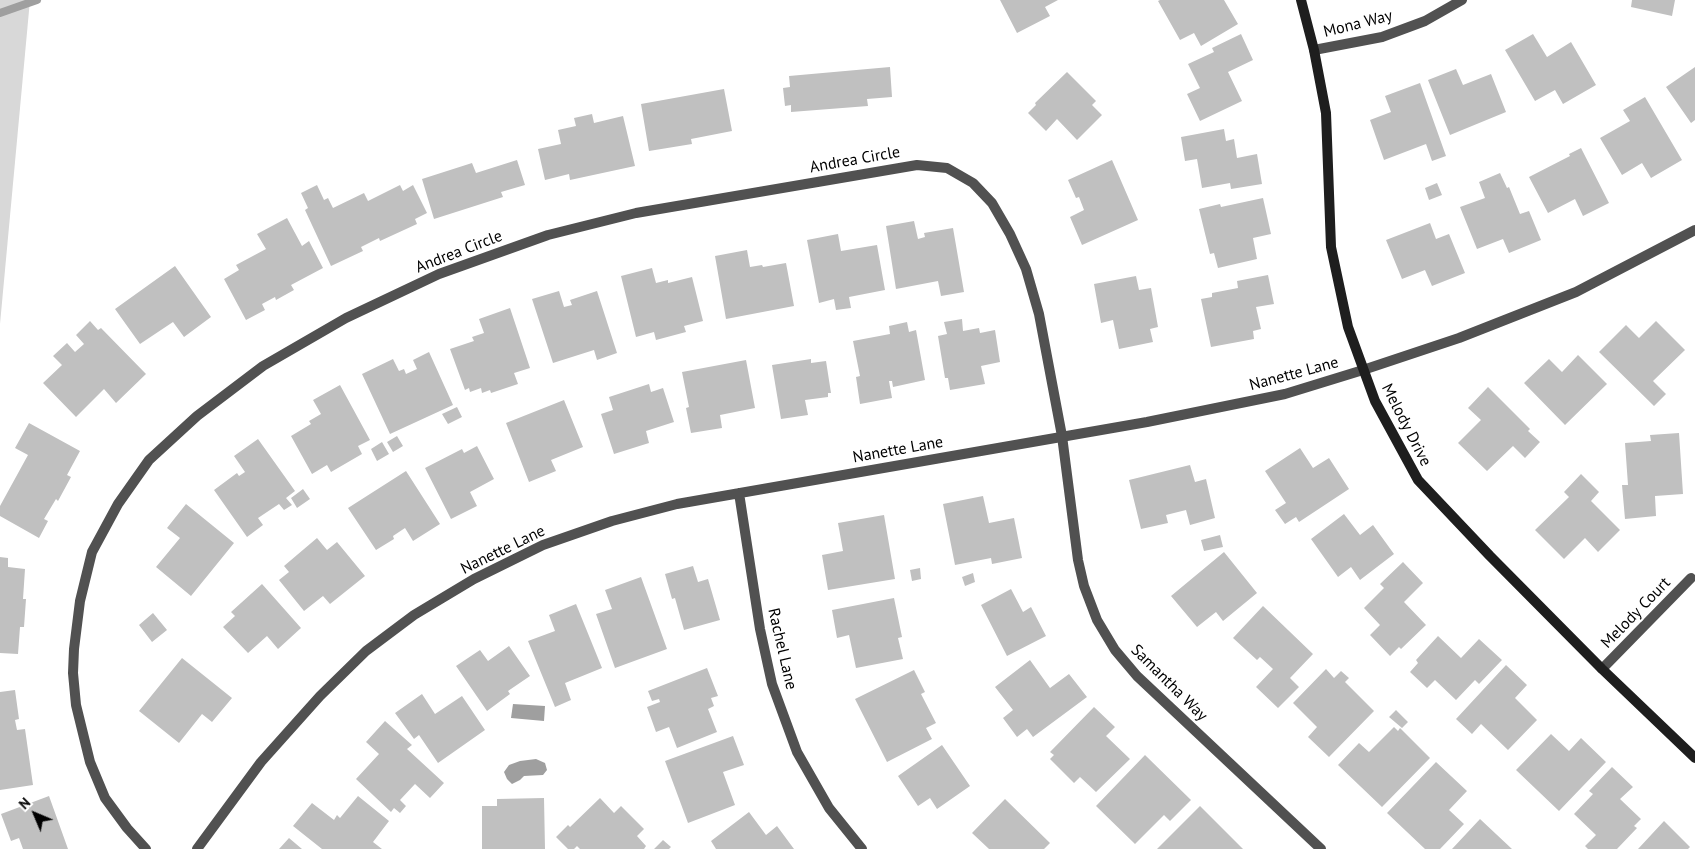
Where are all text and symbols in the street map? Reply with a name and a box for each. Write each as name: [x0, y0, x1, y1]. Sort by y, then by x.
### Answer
street label: Mona Way: [1322, 6, 1394, 42]
street label: Andrea Circle: [808, 143, 902, 177]
street label: Andrea Circle: [413, 227, 505, 277]
street label: Nanette Lane: [1247, 353, 1341, 395]
street label: Melody Drive: [1377, 380, 1435, 470]
street label: Nanette Lane: [851, 433, 945, 467]
street label: Nanette Lane: [458, 521, 548, 579]
street label: Melody Court: [1597, 573, 1675, 653]
street label: Rachel Lane: [763, 606, 801, 692]
street label: Samantha Way: [1127, 641, 1211, 725]
north arrow: [10, 789, 60, 839]
text: N: [15, 794, 34, 813]

